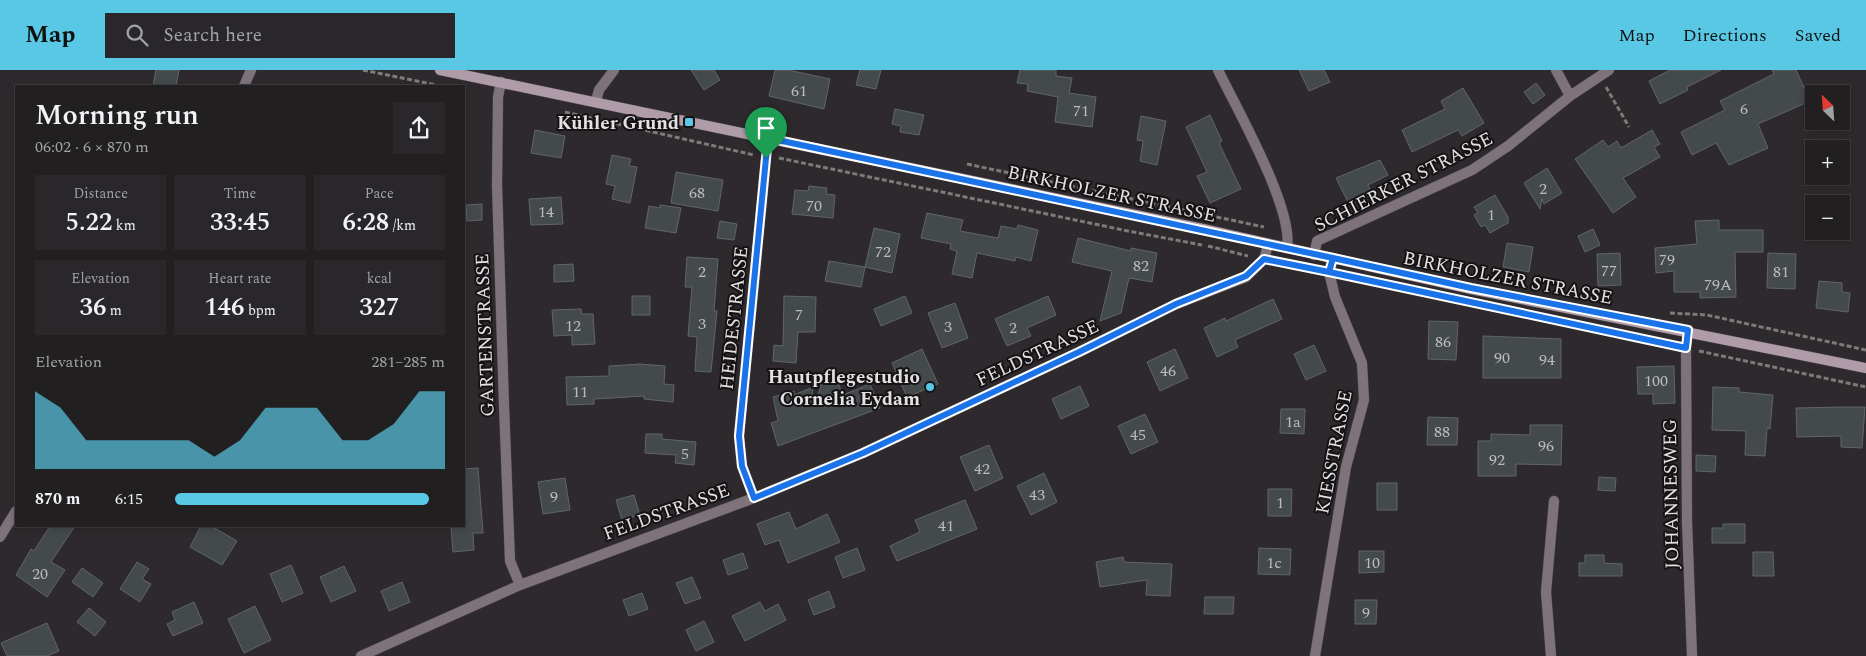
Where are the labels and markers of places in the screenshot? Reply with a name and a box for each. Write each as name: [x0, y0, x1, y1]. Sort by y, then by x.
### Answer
pin: [745, 107, 787, 158]
place label: Kühler Grund: [557, 109, 679, 138]
marker: Kühler Grund: [683, 116, 695, 128]
place label: Hautpflegestudio Cornelia Eydam: [768, 363, 920, 414]
marker: Hautpflegestudio Cornelia Eydam: [924, 381, 936, 393]

